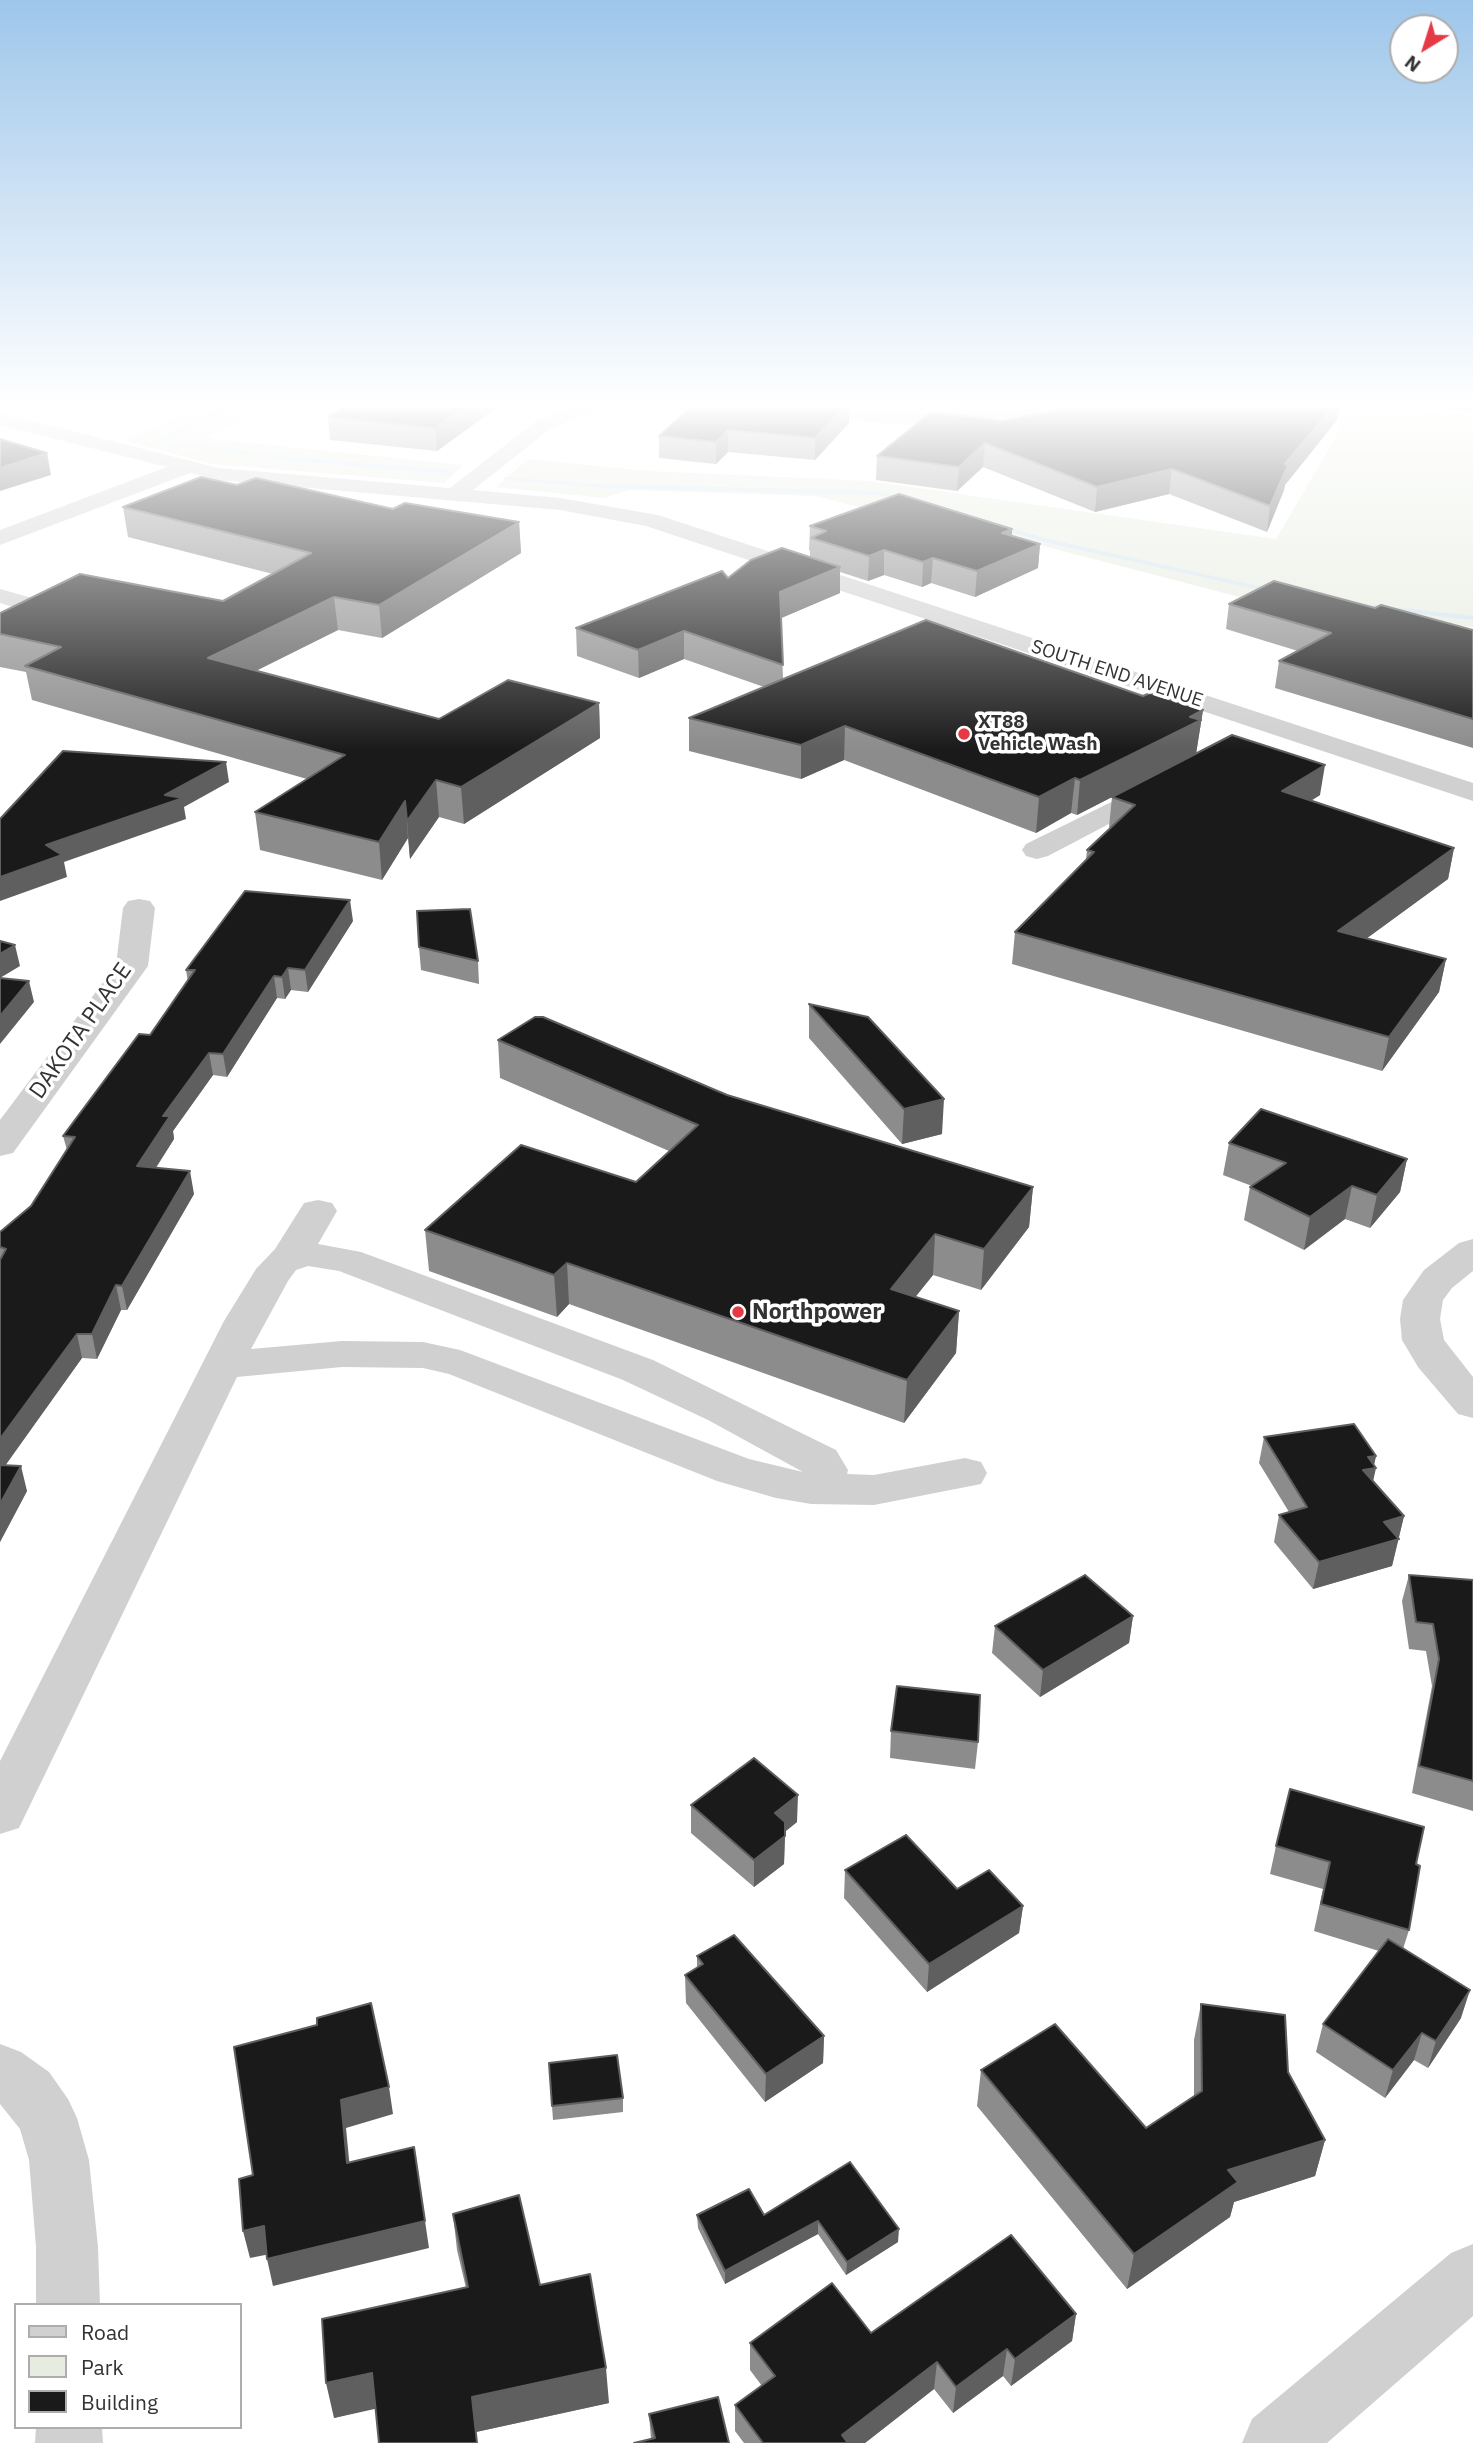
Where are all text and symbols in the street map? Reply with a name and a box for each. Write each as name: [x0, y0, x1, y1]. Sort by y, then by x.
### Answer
north arrow: [1389, 14, 1459, 84]
text: N: [1399, 50, 1425, 78]
street label: SOUTH END AVENUE: [1028, 635, 1206, 713]
place label: XT88 Vehicle Wash: [978, 712, 1097, 756]
marker: XT88 Vehicle Wash: [956, 726, 972, 742]
street label: DAKOTA PLACE: [24, 958, 138, 1104]
place label: Northpower: [752, 1298, 882, 1326]
marker: Northpower: [730, 1304, 746, 1320]
legend: [14, 2303, 242, 2429]
text: Road: [81, 2318, 129, 2346]
text: Park: [81, 2353, 124, 2381]
text: Building: [81, 2388, 158, 2416]

